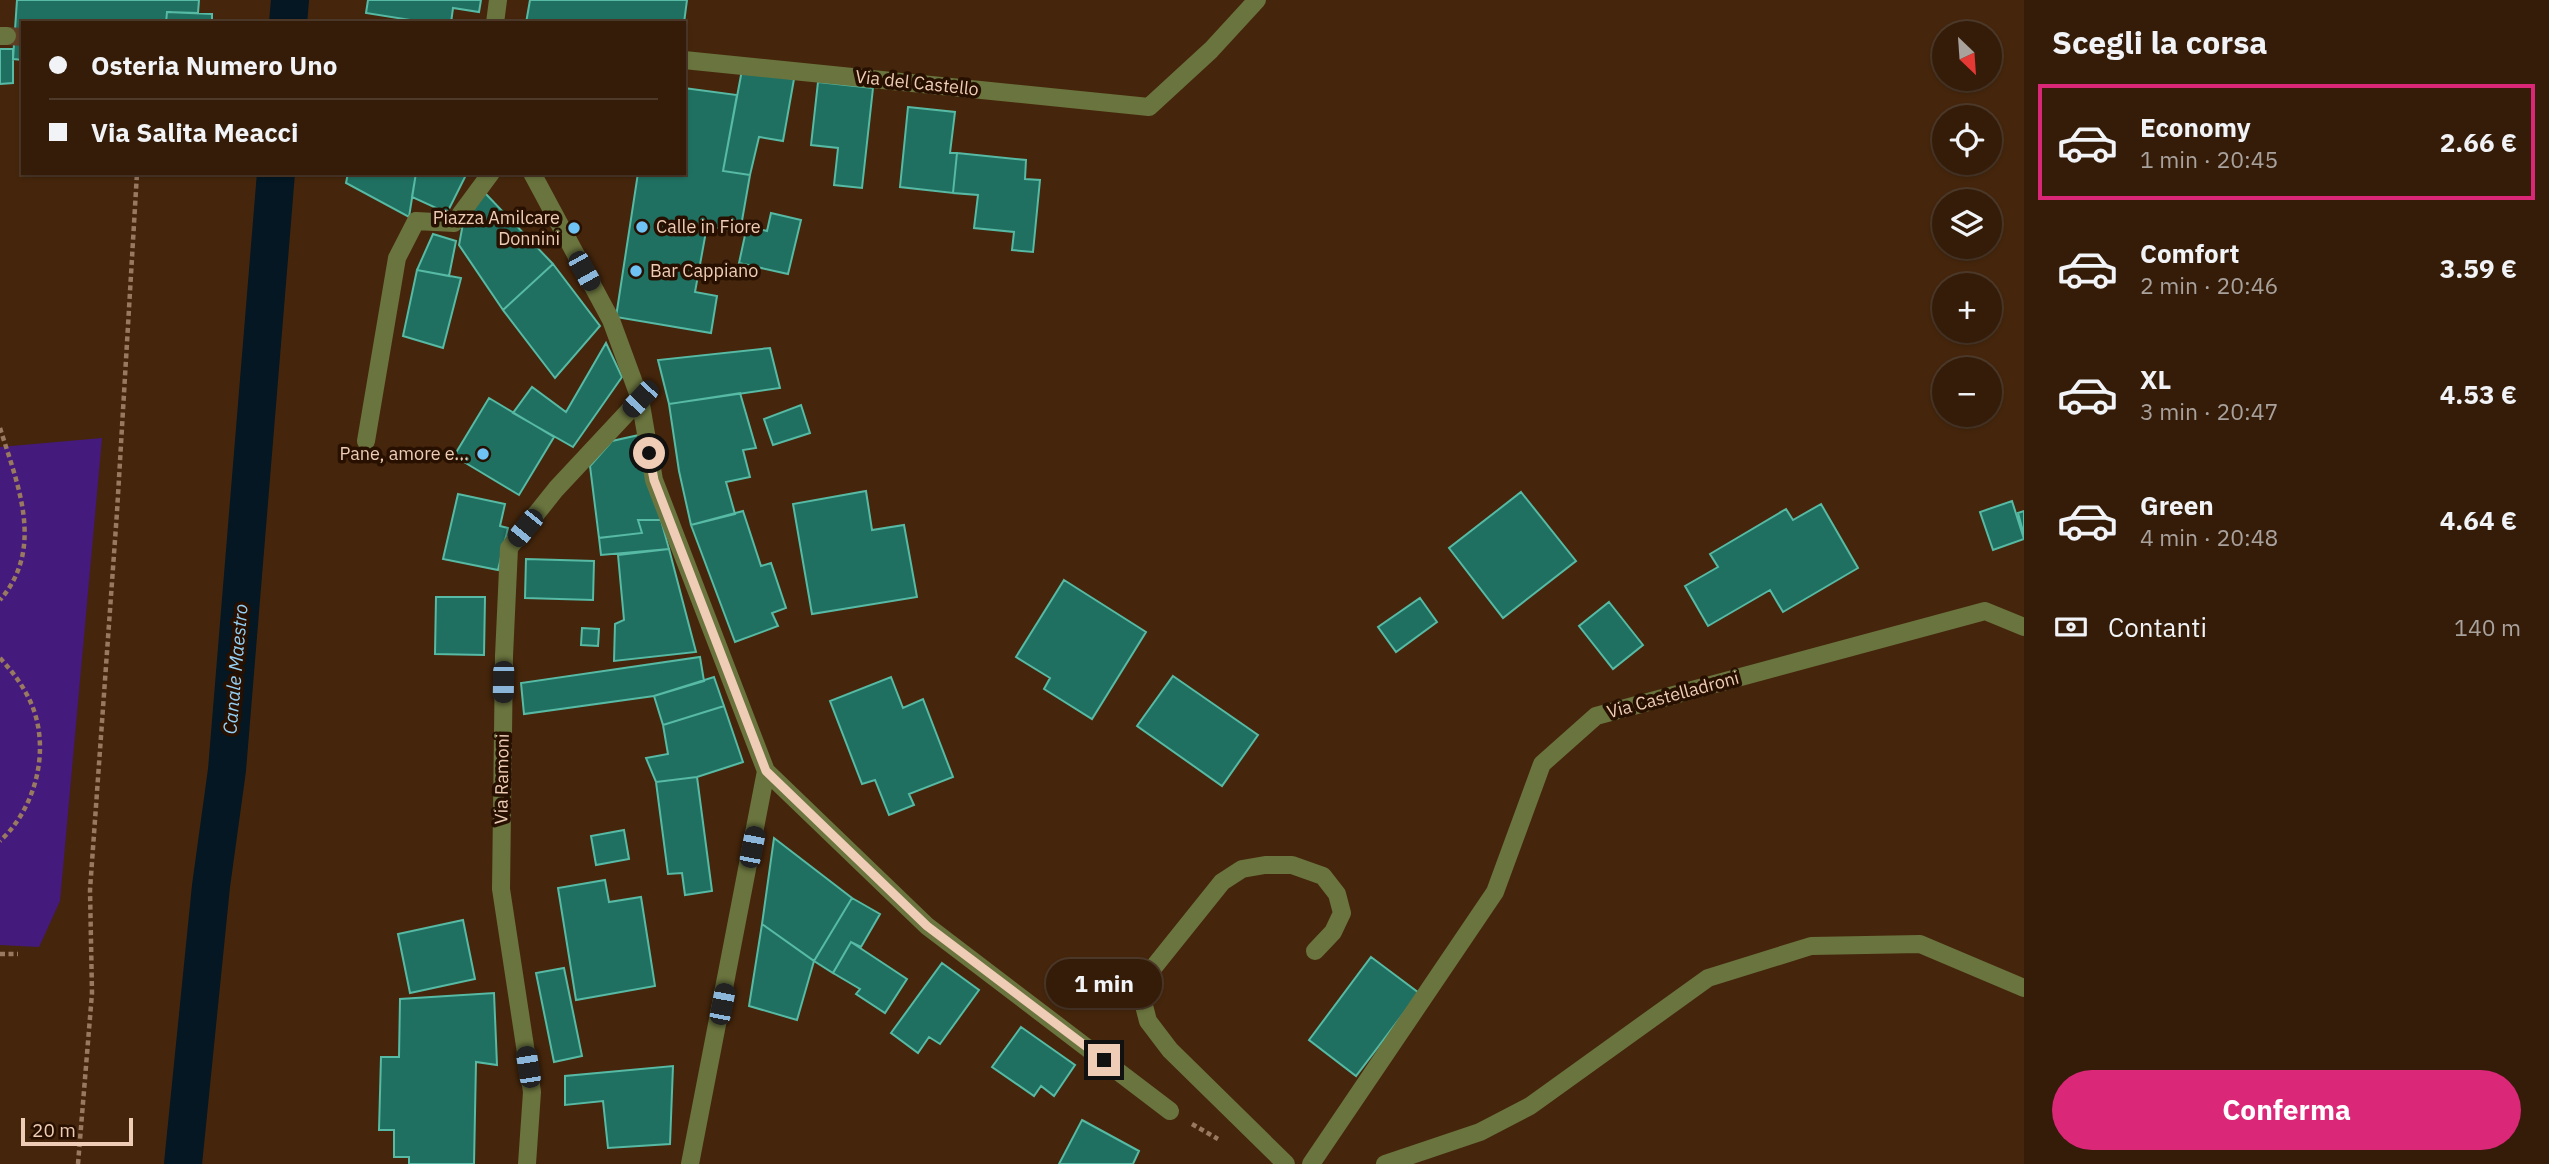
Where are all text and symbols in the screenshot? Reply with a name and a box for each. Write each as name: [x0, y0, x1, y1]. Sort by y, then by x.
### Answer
north arrow: [1932, 21, 2002, 91]
map controls: [1932, 21, 2002, 427]
text: Scegli la corsa: [2052, 21, 2268, 63]
text: Osteria Numero Uno: [91, 48, 337, 82]
street label: Via del Castello: [854, 65, 980, 100]
button: locate: [1932, 105, 2002, 175]
text: Economy: [2140, 110, 2251, 144]
icon: car: [2056, 111, 2119, 174]
text: Via Salita Meacci: [91, 115, 298, 149]
text: 2.66 €: [2440, 125, 2517, 159]
text: 1 min · 20:45: [2140, 144, 2278, 174]
button: layers: [1932, 189, 2002, 259]
place label: Piazza Amilcare Donnini: [433, 206, 560, 250]
place label: Calle in Fiore: [656, 215, 761, 238]
marker: Calle in Fiore: [634, 219, 650, 235]
marker: Piazza Amilcare Donnini: [566, 220, 582, 236]
text: Comfort: [2140, 236, 2239, 270]
icon: car: [2056, 237, 2119, 300]
car: [565, 248, 604, 294]
text: 3.59 €: [2440, 251, 2517, 285]
place label: Bar Cappiano: [650, 259, 758, 282]
marker: Bar Cappiano: [628, 263, 644, 279]
text: 2 min · 20:46: [2140, 270, 2278, 300]
button: +: [1932, 273, 2002, 343]
button: −: [1932, 357, 2002, 427]
text: XL: [2140, 362, 2171, 396]
icon: car: [2056, 363, 2119, 426]
car: [618, 376, 663, 422]
text: 4.53 €: [2440, 377, 2517, 411]
text: 3 min · 20:47: [2140, 396, 2278, 426]
route start: [633, 437, 665, 469]
place label: Pane, amore e...: [340, 442, 469, 465]
marker: Pane, amore e...: [475, 446, 491, 462]
text: Green: [2140, 488, 2214, 522]
icon: car: [2056, 489, 2119, 552]
text: 4.64 €: [2440, 503, 2517, 537]
car: [504, 505, 547, 551]
text: 4 min · 20:48: [2140, 522, 2278, 552]
water label: Canale Maestro: [217, 603, 253, 735]
icon: cash: [2052, 608, 2090, 646]
text: Contanti: [2108, 610, 2207, 644]
text: 140 m: [2454, 612, 2521, 642]
car: [493, 661, 514, 703]
street label: Via Castelladroni: [1604, 666, 1742, 723]
street label: Via Ramoni: [489, 733, 514, 825]
car: [738, 824, 767, 870]
callout: 1 min: [1046, 958, 1162, 1007]
text: 1 min: [1074, 968, 1134, 998]
car: [708, 981, 737, 1027]
route end: [1088, 1044, 1120, 1076]
car: [515, 1045, 542, 1089]
button: Conferma: [2052, 1070, 2521, 1150]
scale bar: [21, 1115, 133, 1147]
text: 20 m: [32, 1118, 76, 1142]

